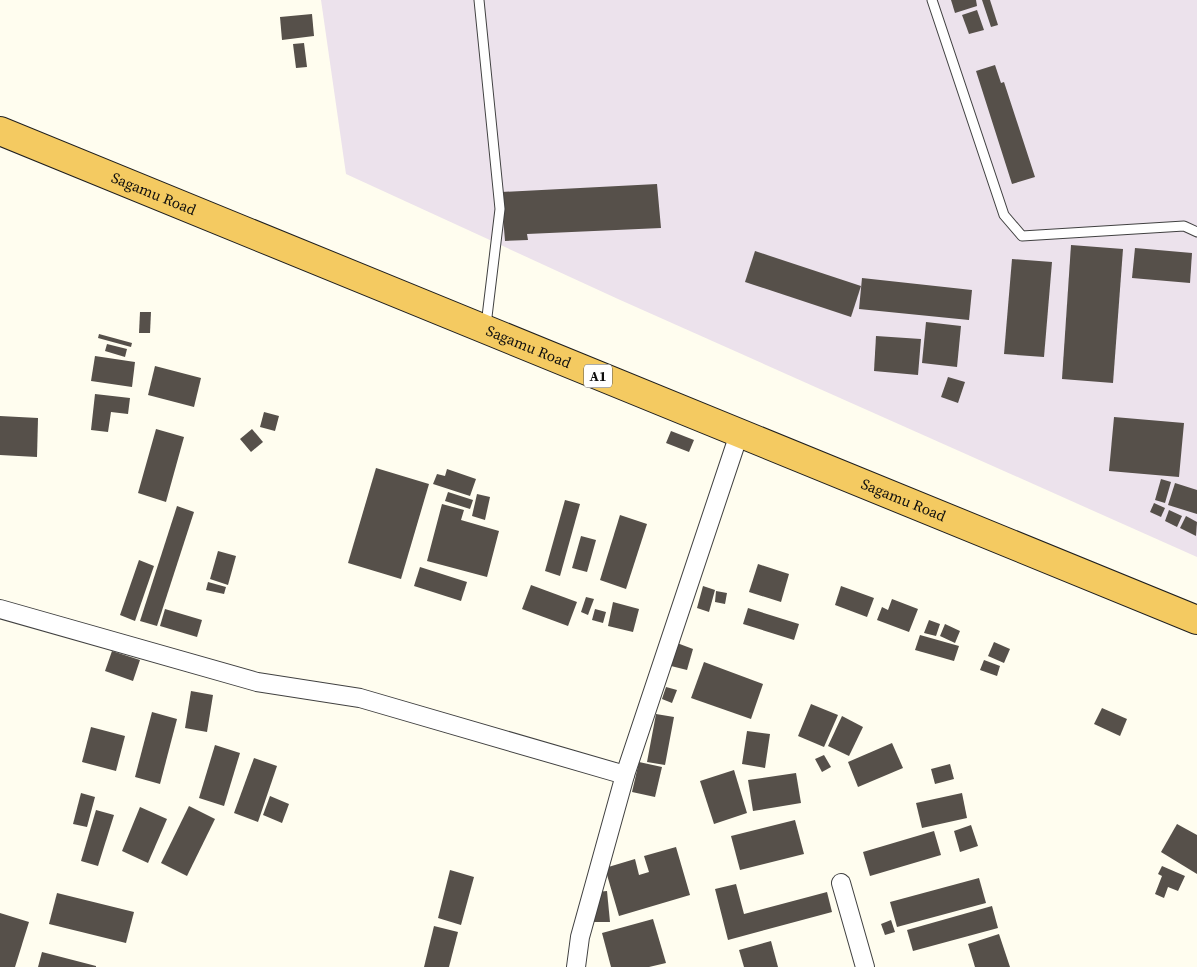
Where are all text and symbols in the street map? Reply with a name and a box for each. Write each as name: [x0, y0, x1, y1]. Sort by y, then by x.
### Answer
street label: Sagamu Road: [108, 167, 200, 220]
street label: Sagamu Road: [483, 320, 575, 373]
road number: A1: [584, 364, 612, 388]
street label: Sagamu Road: [858, 473, 950, 527]

